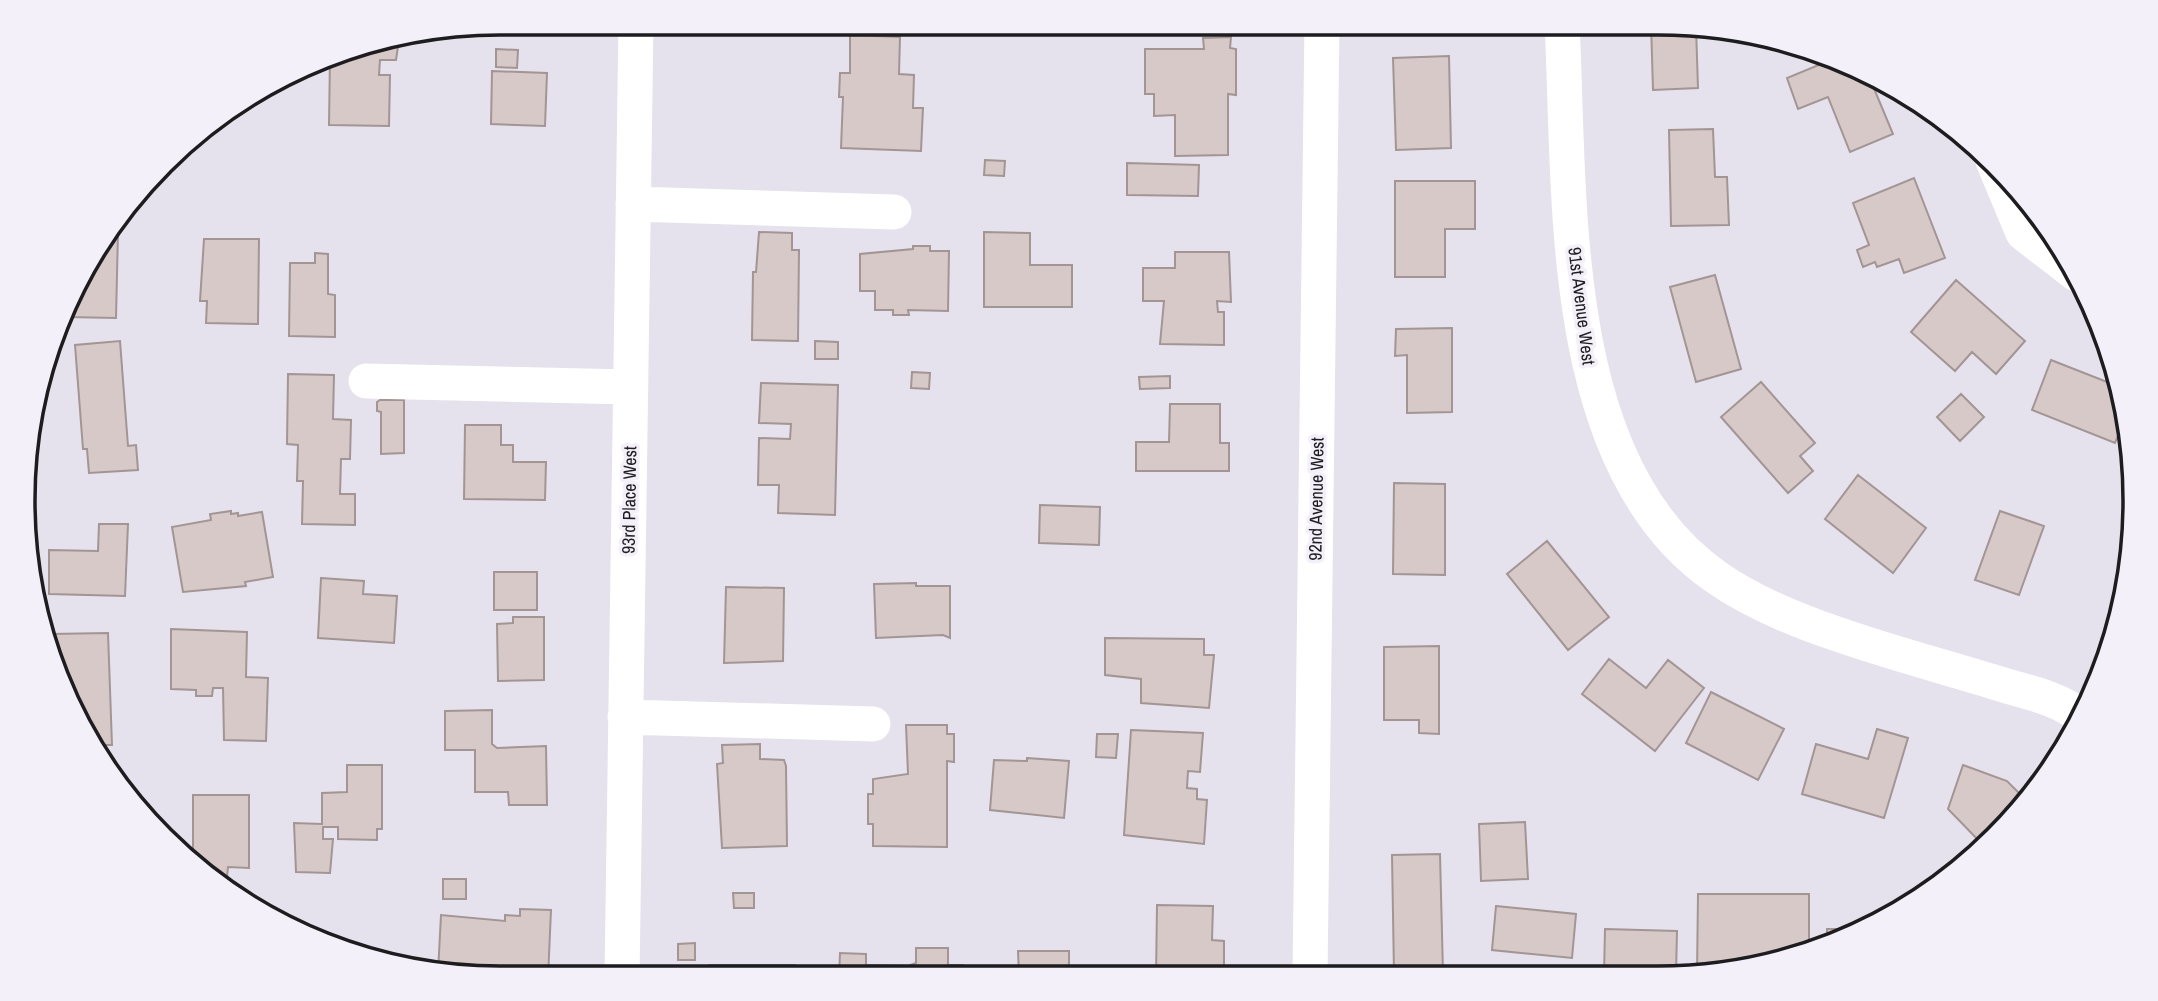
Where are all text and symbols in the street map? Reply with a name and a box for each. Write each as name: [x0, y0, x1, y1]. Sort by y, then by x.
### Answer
street label: 91st Avenue West: [1562, 246, 1602, 366]
street label: 92nd Avenue West: [1302, 437, 1330, 561]
street label: 93rd Place West: [616, 446, 642, 554]

